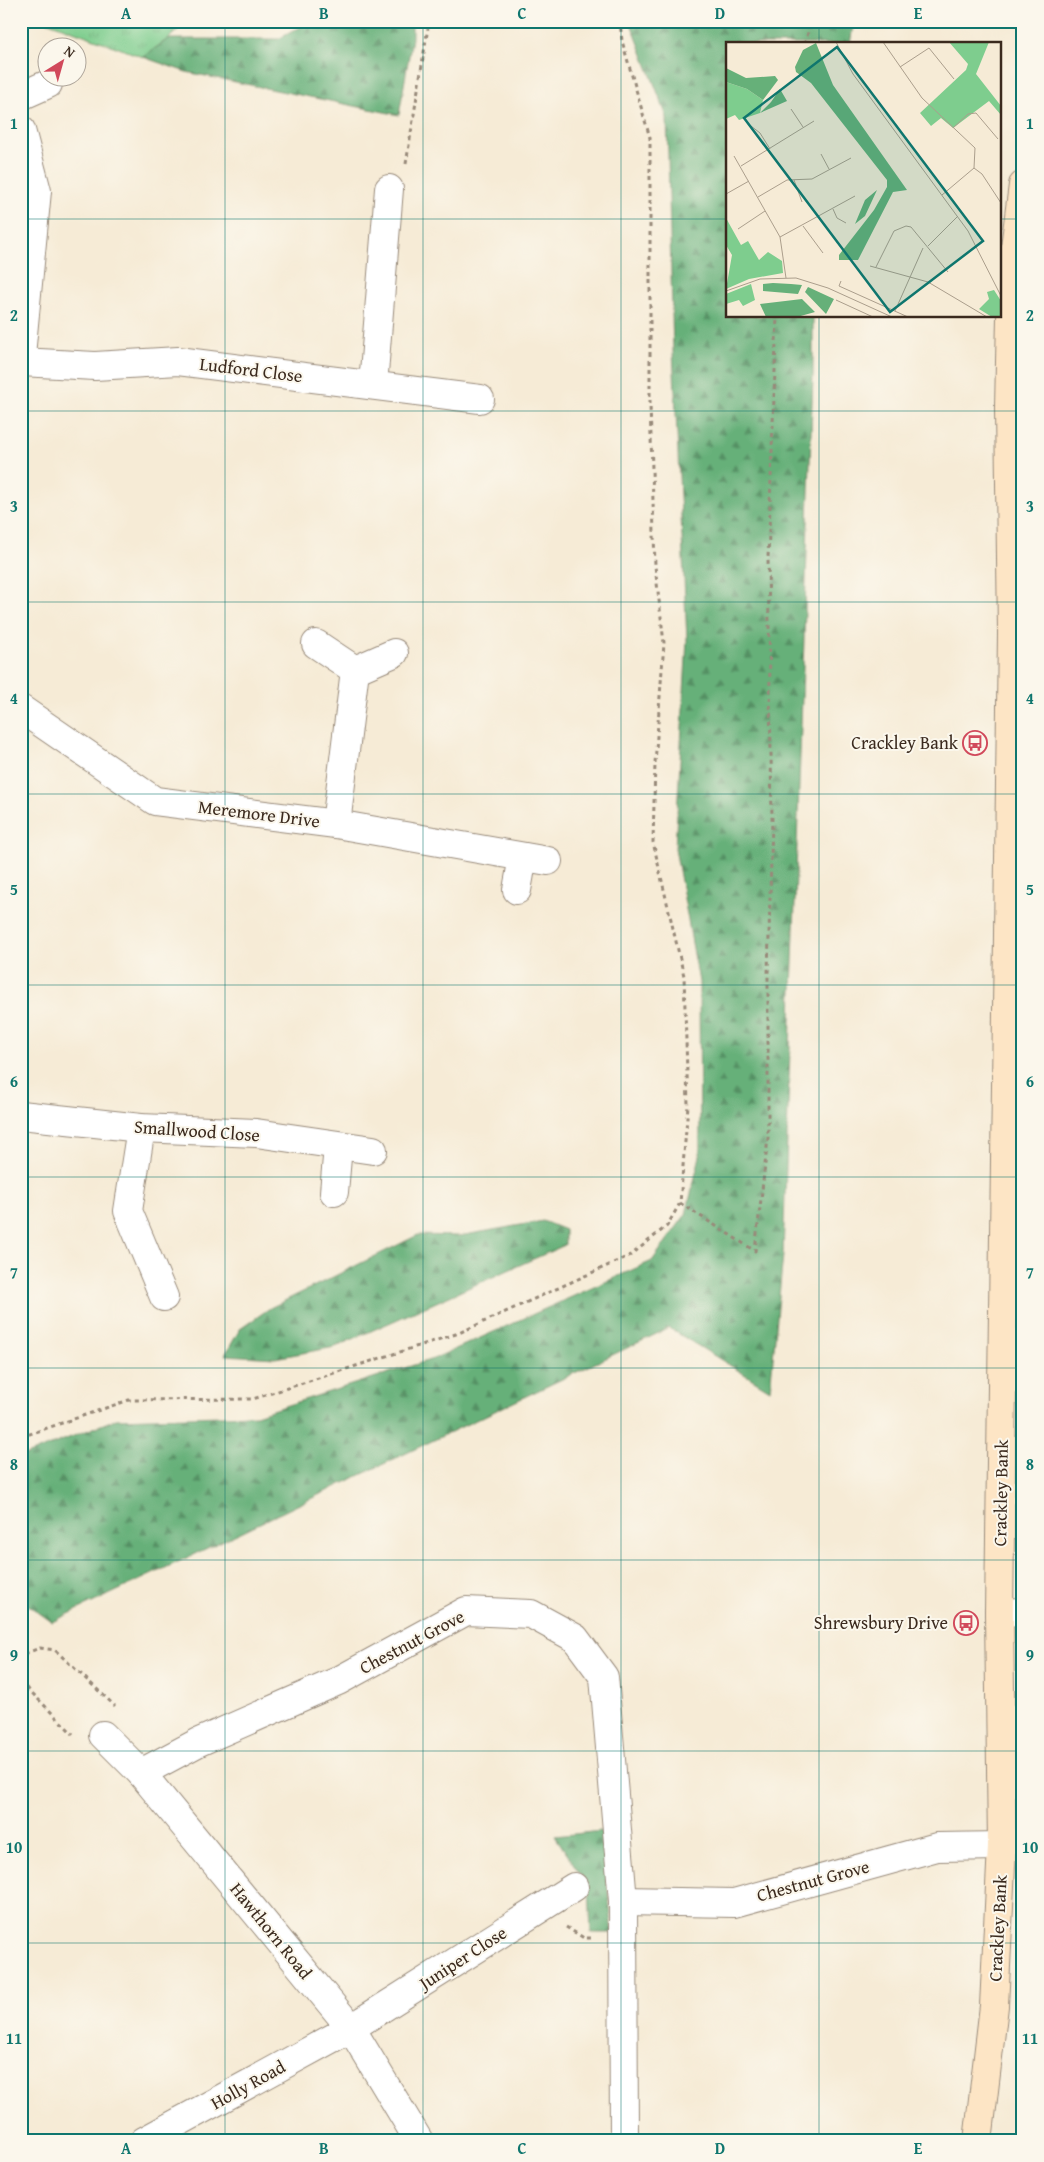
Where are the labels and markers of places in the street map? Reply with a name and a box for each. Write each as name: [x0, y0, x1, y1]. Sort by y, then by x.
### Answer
place label: Crackley Bank: [851, 729, 959, 756]
bus stop icon: Crackley Bank: [962, 730, 988, 756]
place label: Shrewsbury Drive: [814, 1609, 948, 1636]
bus stop icon: Shrewsbury Drive: [953, 1610, 979, 1636]

